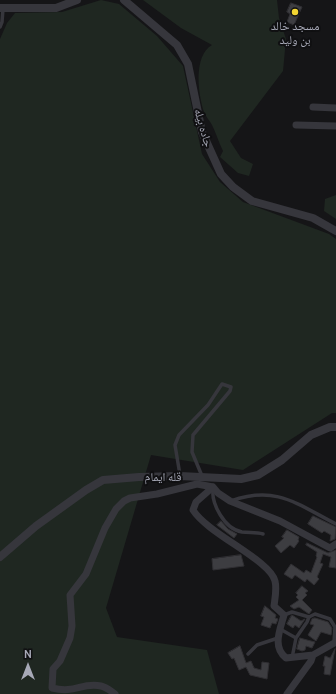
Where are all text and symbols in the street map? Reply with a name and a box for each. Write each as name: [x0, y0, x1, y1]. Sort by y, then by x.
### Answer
marker: مسجد خالد بن ولید: [290, 7, 300, 17]
place label: مسجد خالد بن ولید: [271, 19, 319, 47]
street label: جاده بیله: [191, 107, 215, 149]
street label: قله ایمام: [145, 470, 181, 484]
north arrow: [8, 646, 48, 686]
text: N: [24, 647, 32, 661]

